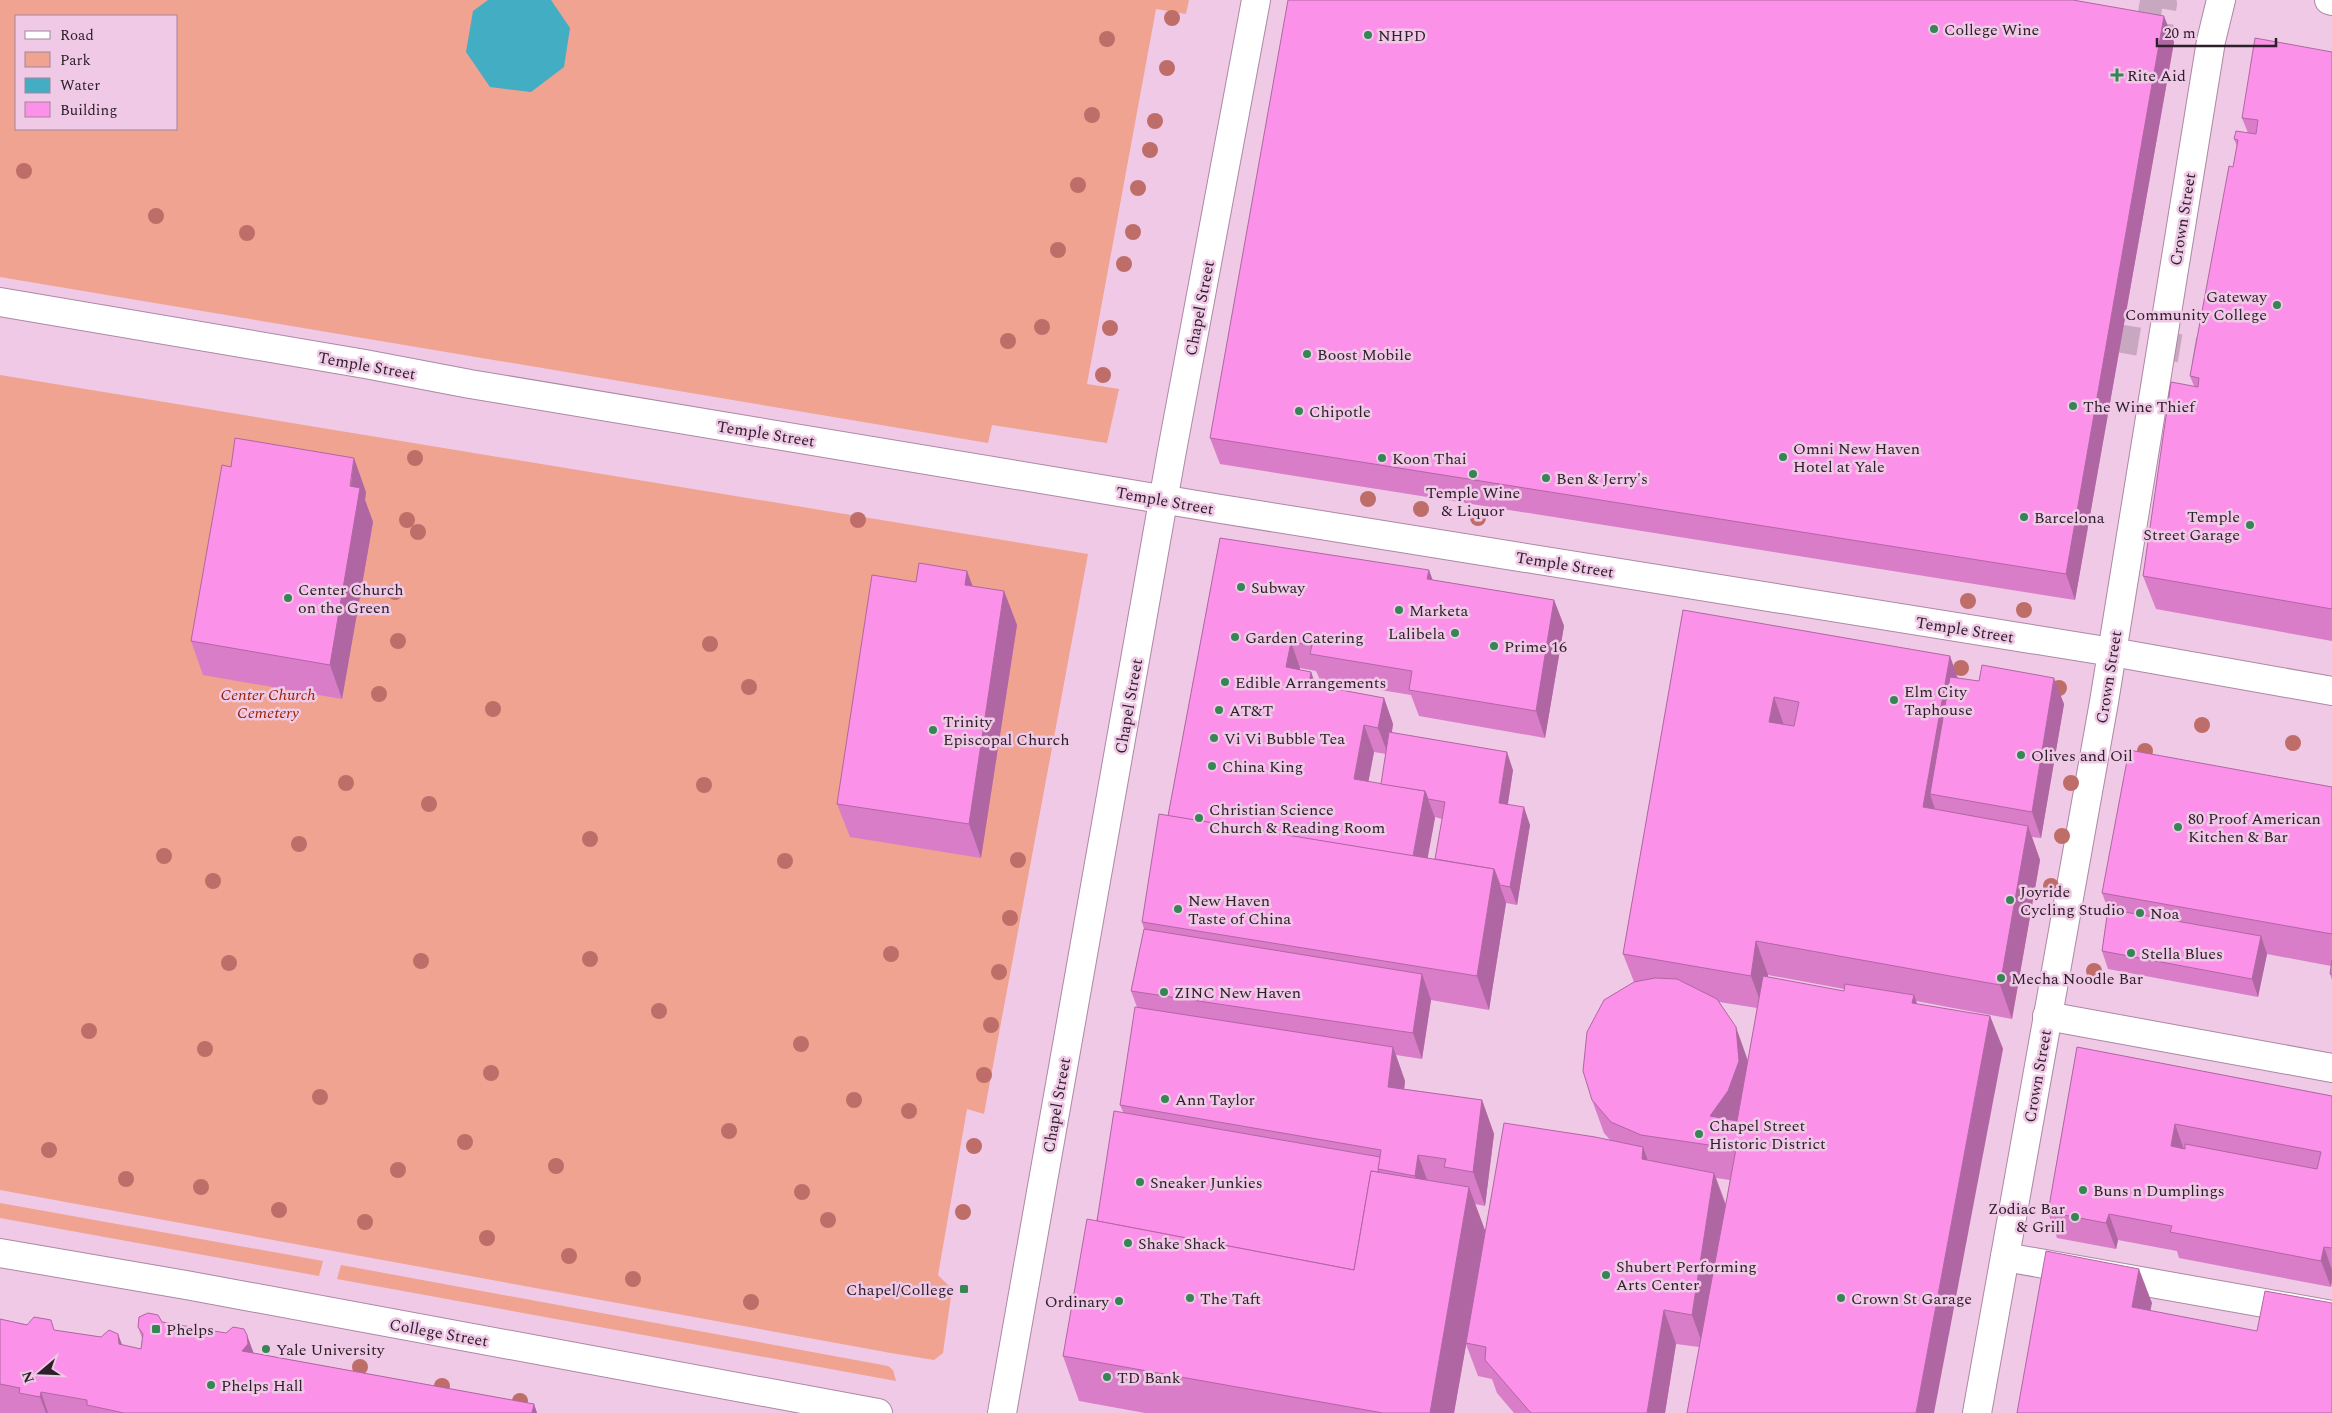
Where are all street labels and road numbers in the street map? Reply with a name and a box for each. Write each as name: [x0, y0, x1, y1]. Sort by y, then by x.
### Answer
street label: Crown Street: [2164, 171, 2202, 267]
street label: Chapel Street: [1179, 258, 1221, 358]
street label: Temple Street: [316, 346, 418, 386]
street label: Temple Street: [715, 414, 817, 454]
street label: Temple Street: [1114, 481, 1216, 521]
street label: Temple Street: [1514, 545, 1616, 585]
street label: Temple Street: [1914, 610, 2016, 650]
street label: Crown Street: [2090, 629, 2128, 725]
street label: Chapel Street: [1109, 656, 1149, 756]
street label: Crown Street: [2018, 1027, 2058, 1125]
street label: Chapel Street: [1037, 1055, 1077, 1155]
street label: College Street: [388, 1313, 490, 1354]

